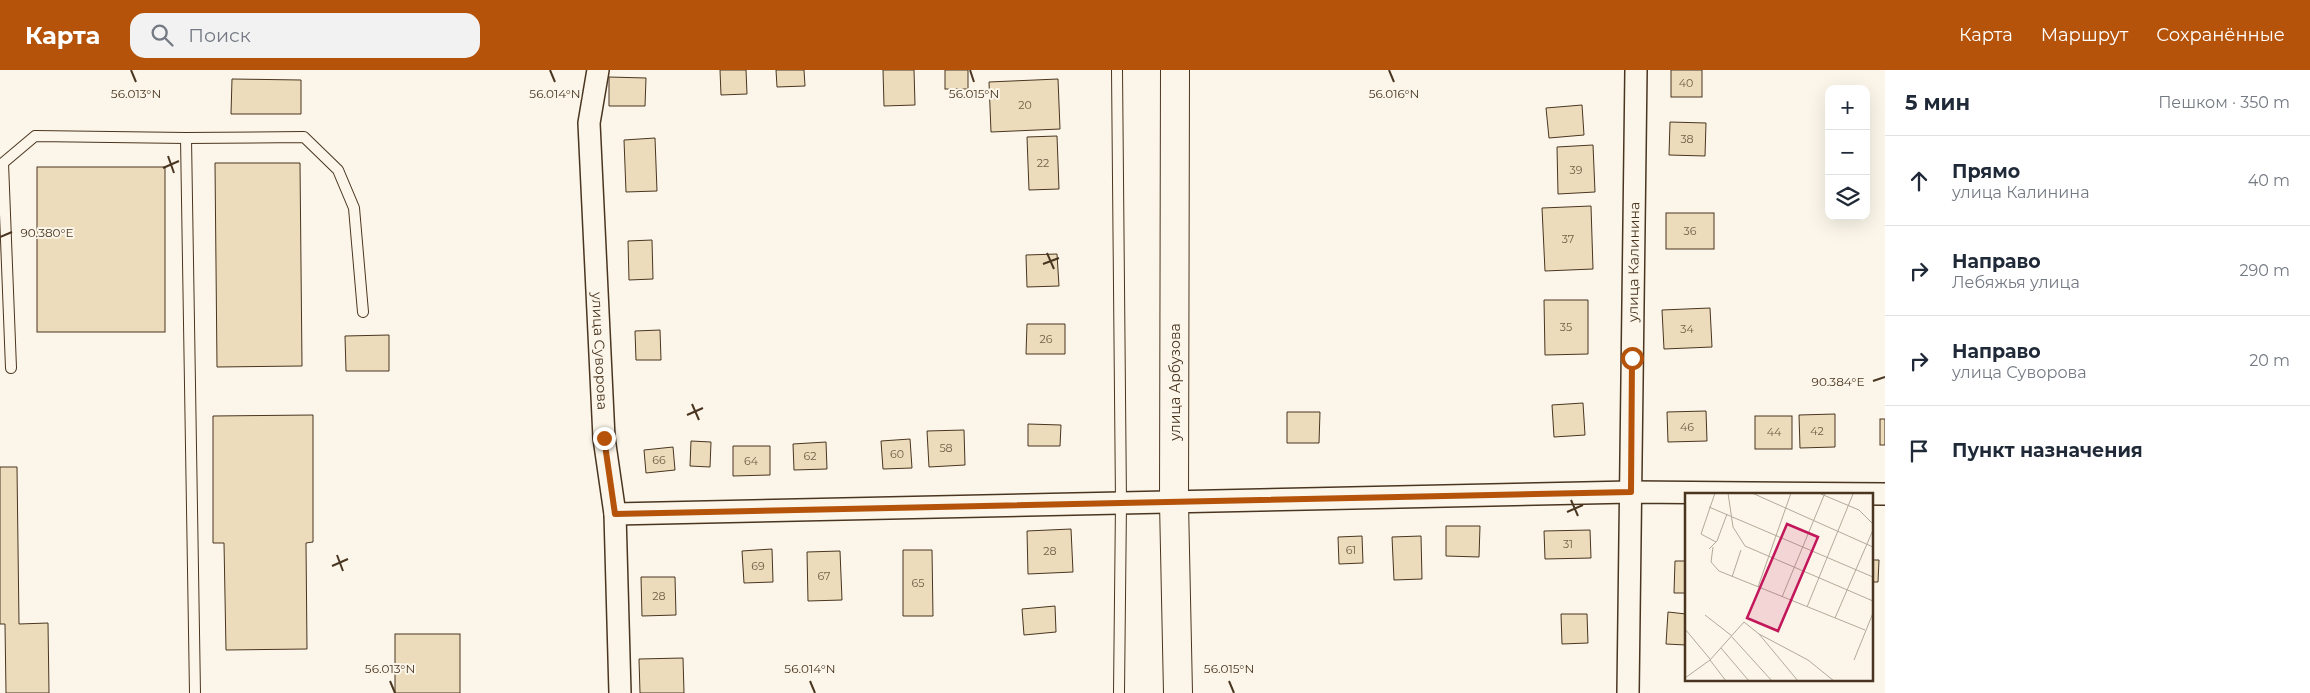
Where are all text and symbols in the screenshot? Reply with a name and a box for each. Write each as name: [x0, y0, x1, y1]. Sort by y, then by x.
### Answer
search box: [130, 13, 480, 58]
text: Карта: [25, 21, 100, 50]
icon: search: [148, 21, 176, 49]
text: Поиск: [188, 24, 251, 47]
text: Карта: [1959, 24, 2013, 46]
text: Маршрут: [2041, 24, 2128, 46]
text: Сохранённые: [2156, 24, 2285, 46]
house number: 40: [1679, 76, 1693, 90]
map controls: [1825, 85, 1870, 220]
button: +: [1825, 85, 1870, 130]
text: 56.013°N: [111, 86, 161, 101]
text: 56.014°N: [529, 86, 581, 101]
text: 56.015°N: [949, 86, 999, 101]
text: 56.016°N: [1369, 86, 1419, 101]
text: 5 мин: [1905, 90, 1970, 115]
text: Пешком · 350 m: [2158, 93, 2290, 112]
house number: 20: [1018, 98, 1032, 112]
button: −: [1825, 130, 1870, 175]
house number: 38: [1680, 132, 1694, 146]
house number: 22: [1037, 156, 1049, 170]
text: Прямо: [1952, 160, 2020, 183]
house number: 39: [1570, 163, 1583, 177]
icon: ahead: [1905, 167, 1933, 195]
text: 40 m: [2248, 171, 2290, 190]
button: layers: [1825, 175, 1870, 220]
text: улица Калинина: [1952, 183, 2090, 202]
street label: улица Калинина: [1624, 202, 1643, 323]
house number: 36: [1684, 224, 1697, 238]
text: 90.380°E: [20, 225, 74, 240]
house number: 37: [1562, 232, 1574, 246]
text: Направо: [1952, 250, 2041, 273]
icon: right: [1905, 257, 1933, 285]
text: 290 m: [2239, 261, 2290, 280]
text: Лебяжья улица: [1952, 273, 2080, 292]
street label: улица Суворова: [588, 291, 612, 410]
house number: 35: [1560, 320, 1572, 334]
house number: 34: [1680, 322, 1694, 336]
street label: улица Арбузова: [1166, 323, 1184, 442]
house number: 26: [1040, 332, 1053, 346]
text: Направо: [1952, 340, 2041, 363]
route start: [1621, 347, 1644, 370]
icon: right: [1905, 347, 1933, 375]
text: 20 m: [2249, 351, 2290, 370]
text: улица Суворова: [1952, 363, 2087, 382]
text: 90.384°E: [1812, 374, 1864, 389]
house number: 46: [1680, 420, 1694, 434]
house number: 42: [1810, 424, 1824, 438]
house number: 44: [1767, 425, 1782, 439]
route end: [593, 427, 616, 450]
icon: arrive: [1905, 437, 1933, 465]
text: Пункт назначения: [1952, 439, 2143, 462]
house number: 58: [939, 441, 953, 455]
house number: 60: [890, 447, 904, 461]
house number: 62: [804, 449, 816, 463]
house number: 66: [652, 453, 666, 467]
house number: 64: [744, 454, 759, 468]
inset map: [1685, 493, 1872, 680]
house number: 31: [1563, 537, 1573, 551]
house number: 61: [1346, 543, 1356, 557]
house number: 28: [1043, 544, 1057, 558]
house number: 69: [751, 559, 765, 573]
house number: 67: [817, 569, 831, 583]
house number: 65: [912, 576, 924, 590]
house number: 28: [652, 589, 666, 603]
text: 56.013°N: [365, 661, 415, 676]
text: 56.014°N: [784, 661, 836, 676]
text: 56.015°N: [1204, 661, 1254, 676]

